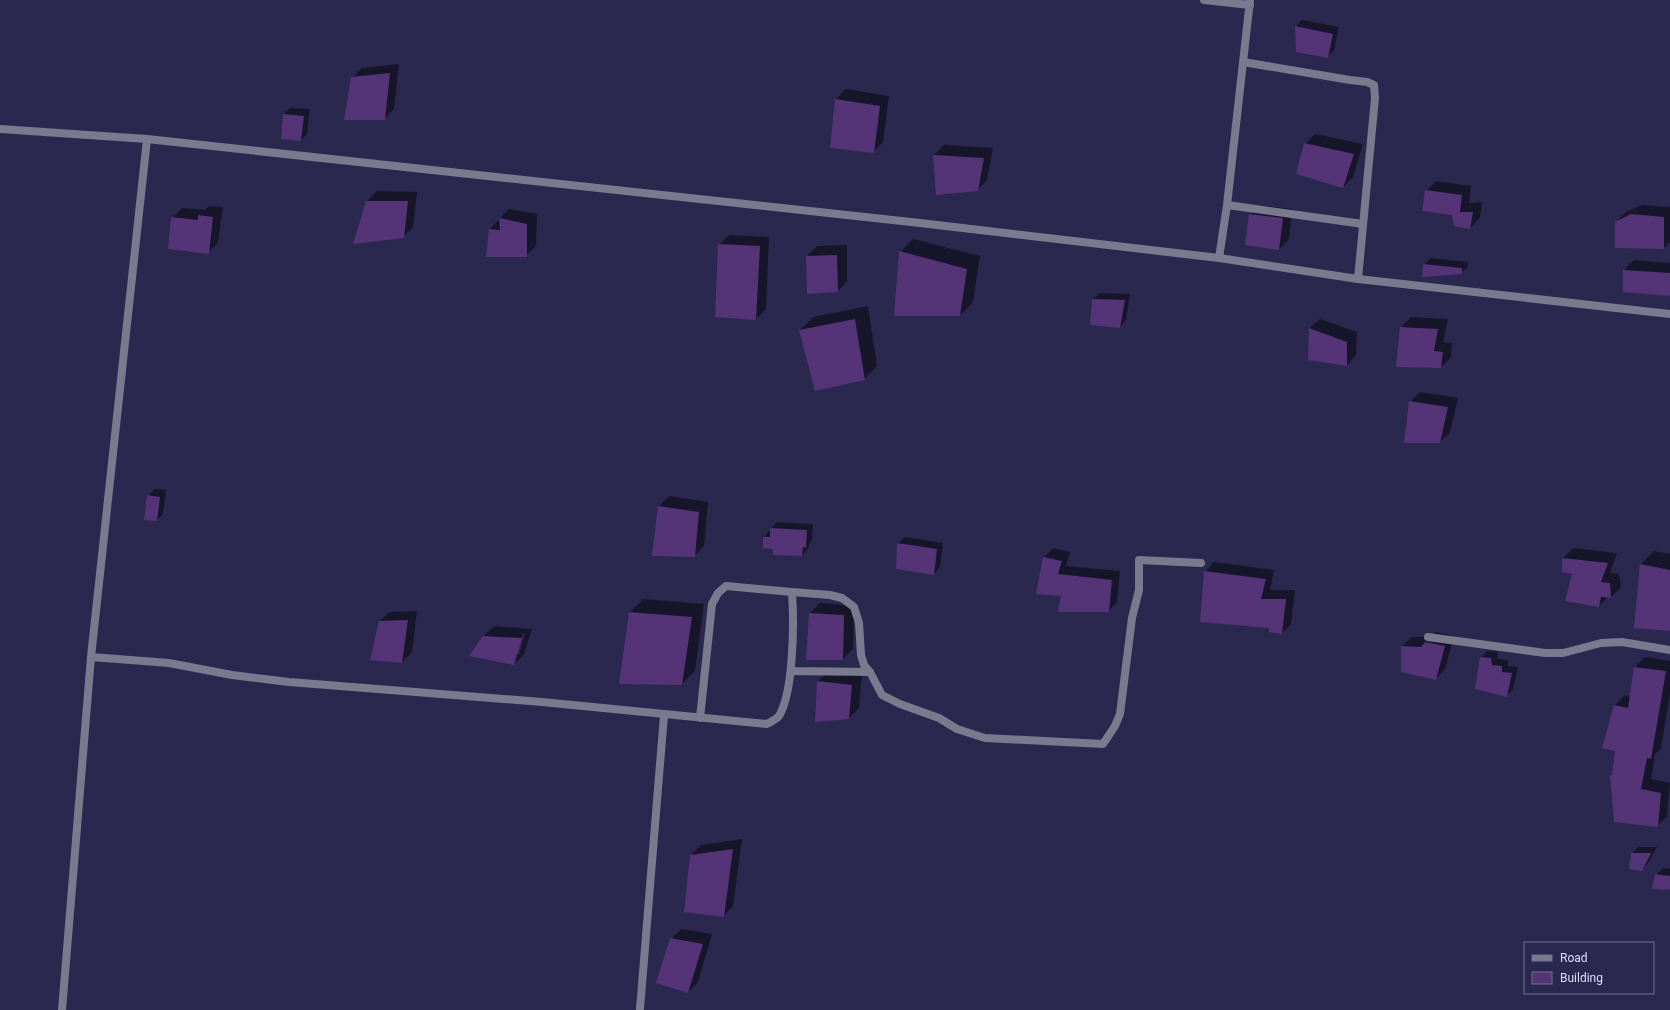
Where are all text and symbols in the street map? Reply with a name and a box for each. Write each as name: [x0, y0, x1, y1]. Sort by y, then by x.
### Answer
legend: [1524, 942, 1654, 994]
text: Road: [1560, 951, 1588, 965]
text: Building: [1560, 971, 1603, 985]

